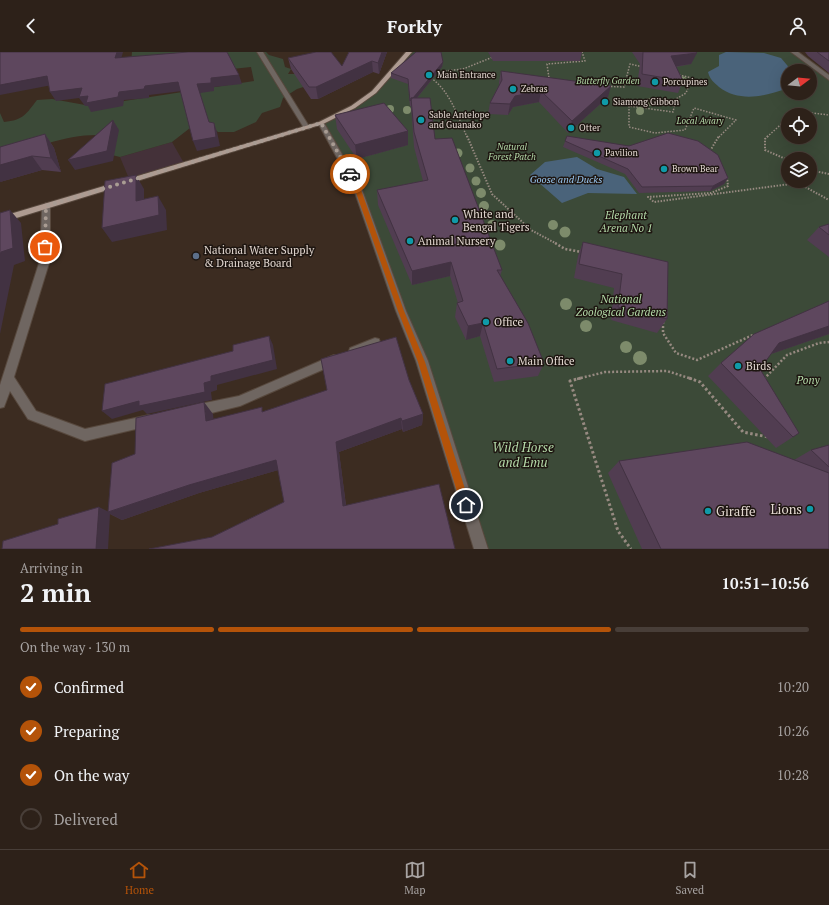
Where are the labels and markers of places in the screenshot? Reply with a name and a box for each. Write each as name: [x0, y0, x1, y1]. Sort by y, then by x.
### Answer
place label: Main Entrance: [437, 69, 496, 81]
marker: Main Entrance: [424, 70, 434, 80]
place label: Porcupines: [663, 76, 708, 88]
marker: Porcupines: [650, 77, 660, 87]
place label: Zebras: [521, 83, 548, 95]
marker: Zebras: [508, 84, 518, 94]
place label: Siamong Gibbon: [613, 96, 680, 108]
marker: Siamong Gibbon: [600, 97, 610, 107]
place label: Sable Antelope and Guanako: [429, 109, 490, 131]
marker: Sable Antelope and Guanako: [416, 115, 426, 125]
place label: Otter: [579, 122, 601, 134]
marker: Otter: [566, 123, 576, 133]
place label: Pavilion: [605, 147, 639, 159]
marker: Pavilion: [592, 148, 602, 158]
place label: Brown Bear: [672, 163, 719, 175]
marker: Brown Bear: [659, 164, 669, 174]
place label: White and Bengal Tigers: [463, 207, 530, 234]
marker: White and Bengal Tigers: [450, 215, 460, 225]
pin: [28, 230, 62, 264]
place label: Animal Nursery: [418, 234, 496, 248]
marker: Animal Nursery: [405, 236, 415, 246]
place label: National Water Supply & Drainage Board: [204, 243, 315, 270]
marker: National Water Supply & Drainage Board: [191, 251, 201, 261]
place label: Office: [494, 315, 523, 329]
marker: Office: [481, 317, 491, 327]
place label: Main Office: [518, 354, 575, 368]
marker: Main Office: [505, 356, 515, 366]
place label: Birds: [746, 359, 771, 373]
marker: Birds: [733, 361, 743, 371]
pin: [449, 488, 483, 522]
place label: Lions: [770, 500, 802, 518]
place label: Giraffe: [716, 502, 756, 520]
marker: Lions: [805, 504, 815, 514]
marker: Giraffe: [703, 506, 713, 516]

